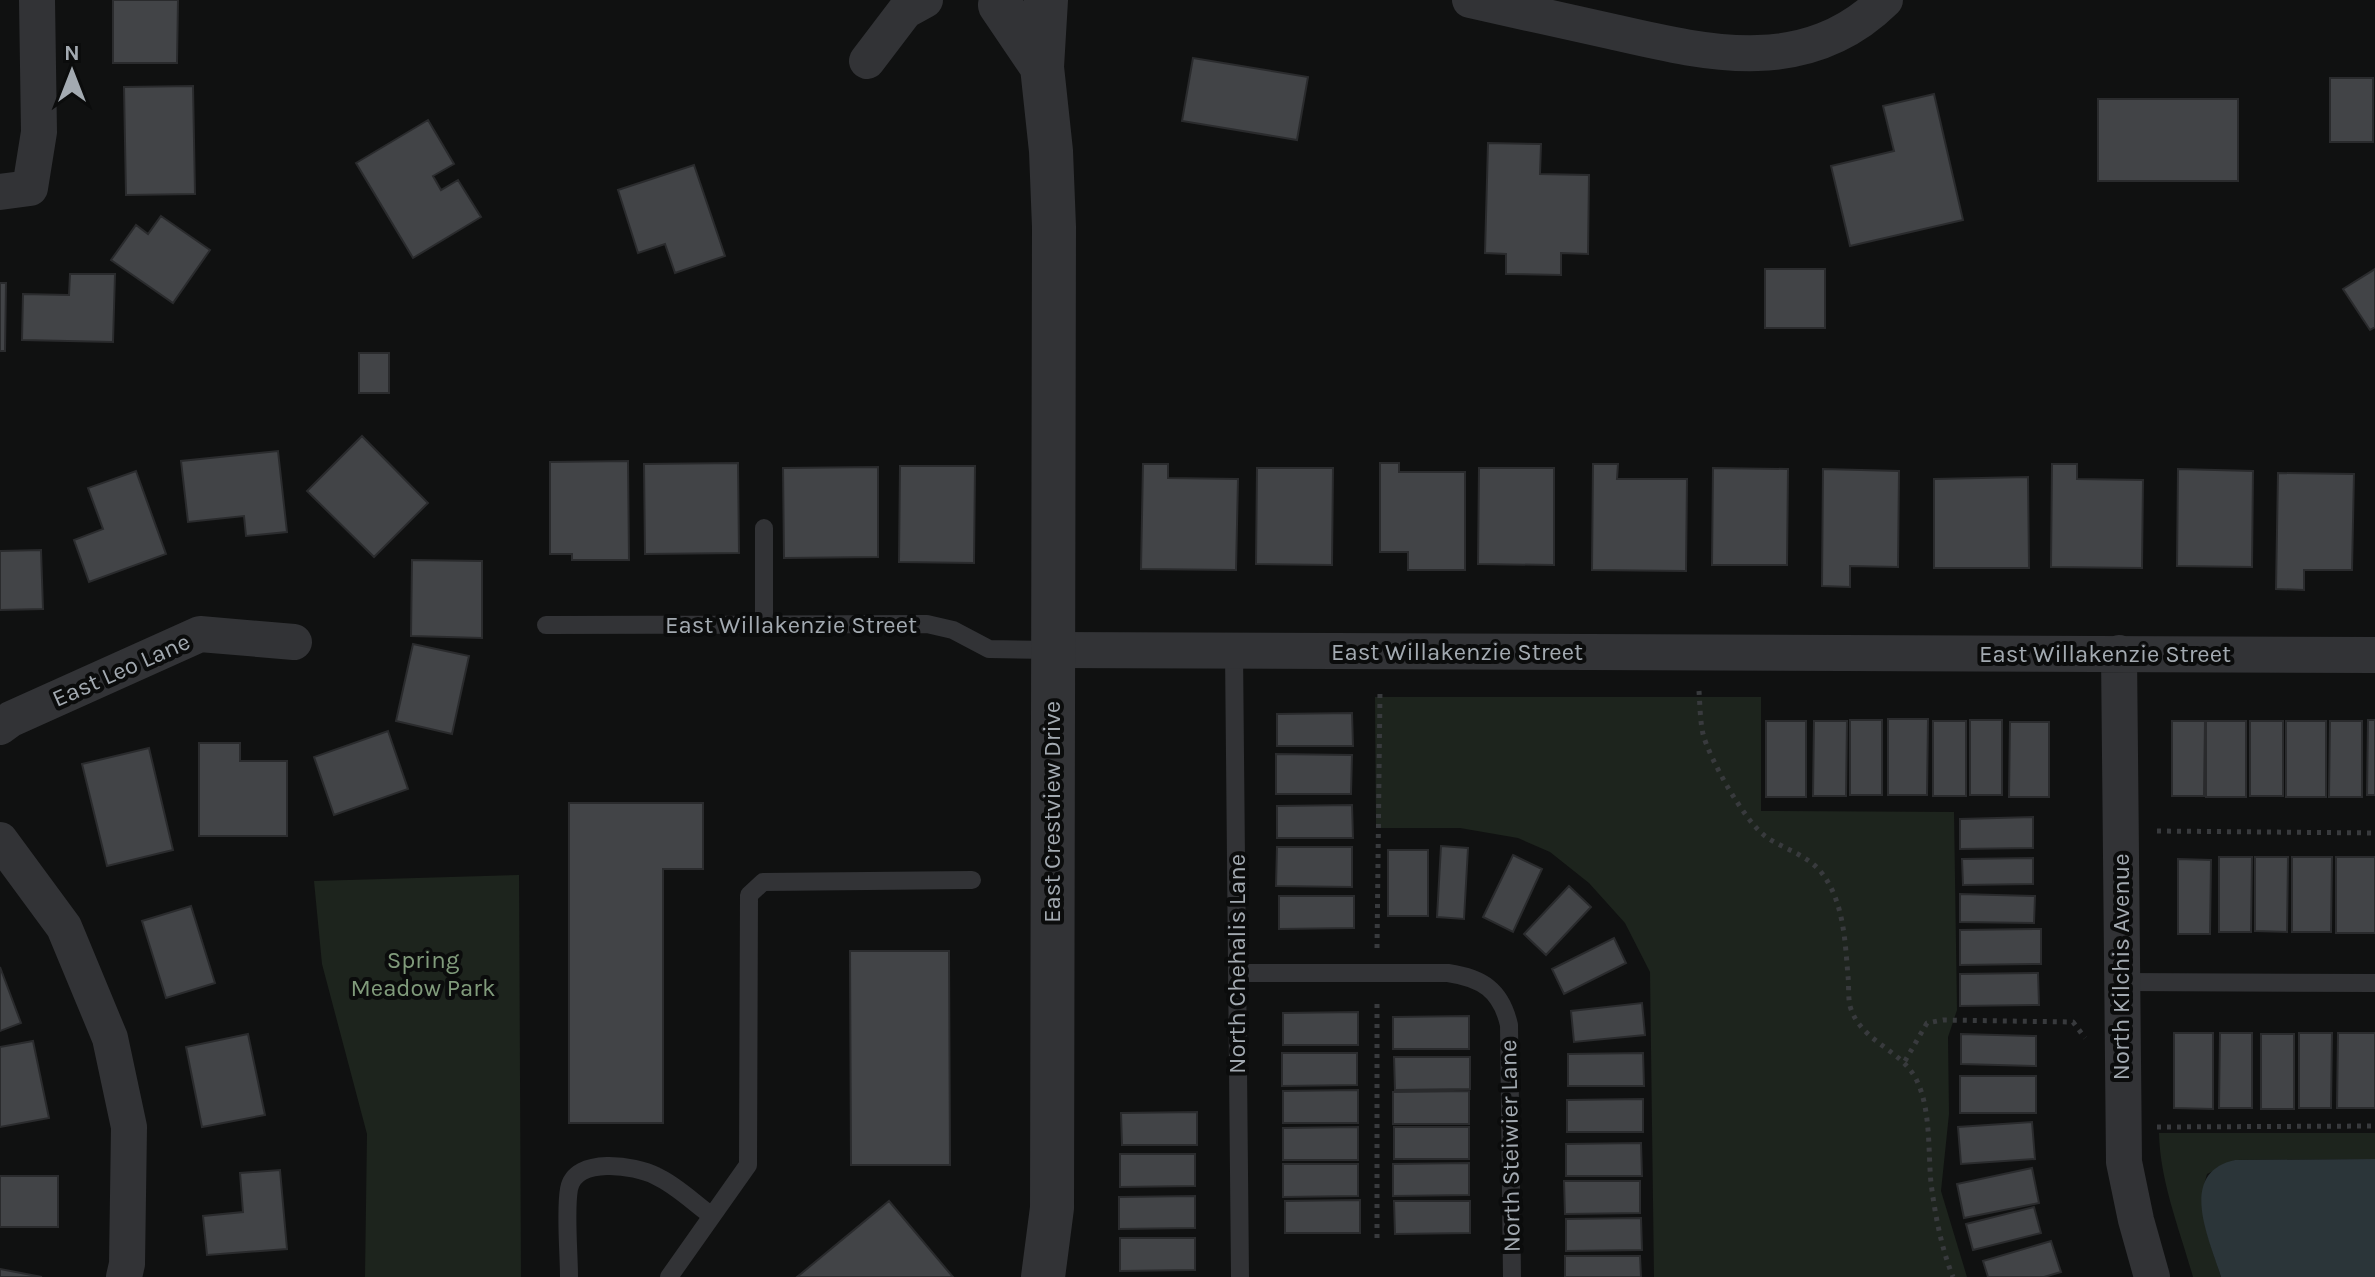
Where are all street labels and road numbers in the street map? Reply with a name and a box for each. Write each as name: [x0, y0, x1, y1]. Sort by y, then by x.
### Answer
street label: East Willakenzie Street: [665, 611, 917, 639]
street label: East Leo Lane: [48, 627, 194, 713]
street label: East Willakenzie Street: [1331, 638, 1583, 666]
street label: East Willakenzie Street: [1979, 640, 2231, 668]
street label: East Crestview Drive: [1038, 701, 1066, 923]
street label: North Kilchis Avenue: [2107, 853, 2135, 1081]
street label: North Chehalis Lane: [1223, 854, 1251, 1074]
street label: North Steiwier Lane: [1494, 1039, 1526, 1253]

